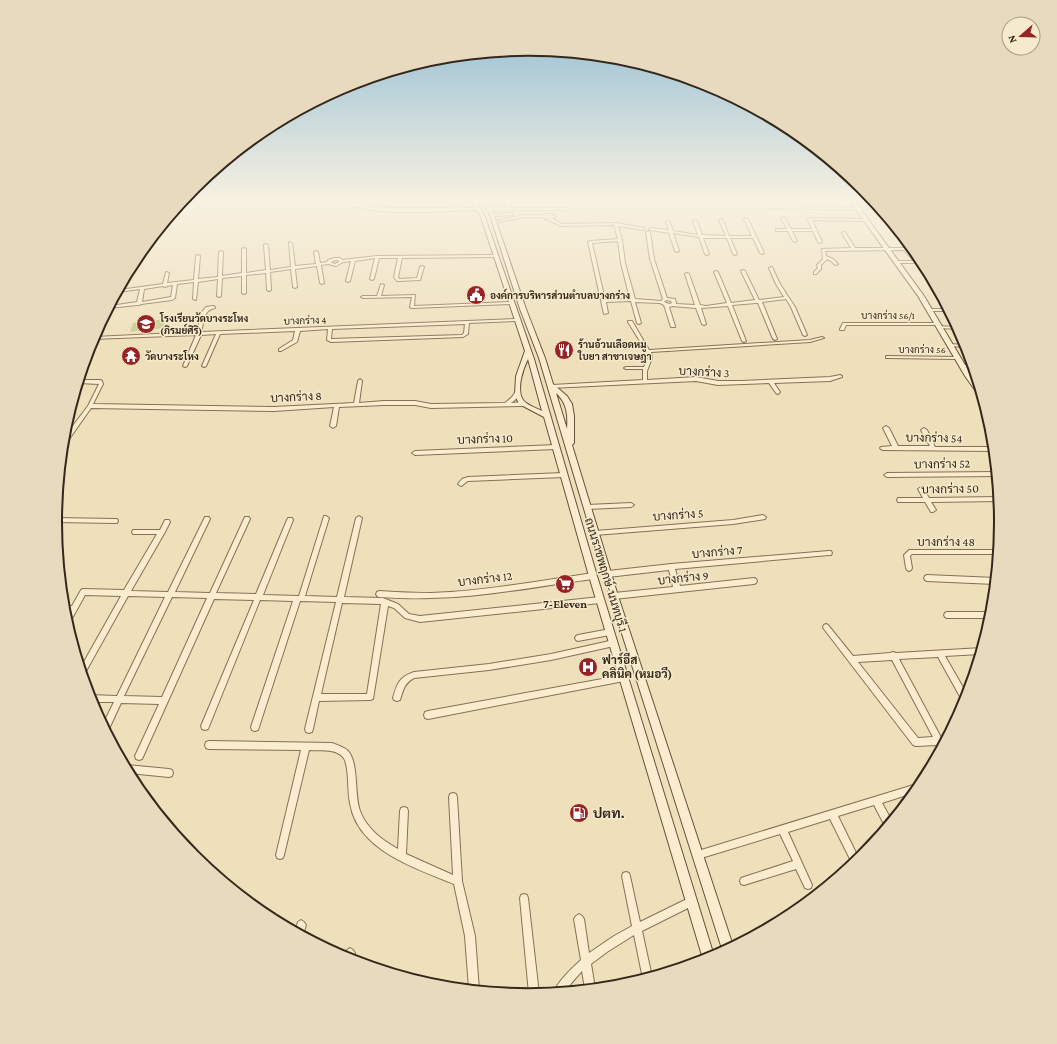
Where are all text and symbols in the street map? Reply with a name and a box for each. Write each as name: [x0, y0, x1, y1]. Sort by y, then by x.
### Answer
north arrow: [1001, 16, 1041, 56]
text: N: [1005, 33, 1019, 45]
public building icon: องค์การบริหารส่วนตำบลบางกร่าง: [465, 284, 487, 306]
place label: องค์การบริหารส่วนตำบลบางกร่าง: [490, 288, 630, 301]
street label: บางกร่าง 56/1: [861, 309, 915, 321]
place label: โรงเรียนวัดบางระโหง (ภิรมย์ศิริ): [159, 312, 248, 337]
school or university icon: โรงเรียนวัดบางระโหง (ภิรมย์ศิริ): [135, 313, 157, 335]
street label: บางกร่าง 4: [283, 313, 327, 327]
place label: ร้านอ้วนเลือดหมู ใบยา สาขาเจษฎา: [577, 338, 652, 363]
restaurant icon: ร้านอ้วนเลือดหมู ใบยา สาขาเจษฎา: [553, 339, 575, 361]
street label: บางกร่าง 56: [898, 343, 946, 355]
temple icon: วัดบางระโหง: [120, 345, 142, 367]
place label: วัดบางระโหง: [145, 350, 199, 362]
street label: บางกร่าง 3: [678, 364, 730, 380]
street label: บางกร่าง 8: [270, 389, 322, 405]
street label: บางกร่าง 10: [457, 431, 513, 447]
street label: บางกร่าง 54: [905, 431, 963, 445]
street label: บางกร่าง 52: [914, 457, 971, 471]
street label: บางกร่าง 50: [921, 481, 979, 497]
street label: บางกร่าง 5: [652, 506, 704, 524]
street label: ถนนราชพฤกษ์-นนทบุรี 1: [580, 516, 631, 635]
street label: บางกร่าง 48: [917, 535, 975, 549]
street label: บางกร่าง 7: [691, 543, 743, 561]
street label: บางกร่าง 9: [657, 568, 709, 588]
street label: บางกร่าง 12: [457, 569, 513, 589]
supermarket icon: 7-Eleven: [554, 573, 576, 595]
place label: 7-Eleven: [543, 597, 587, 611]
place label: ฟาร์อีส คลินิค (หมอวี): [602, 652, 672, 681]
hospital icon: ฟาร์อีส คลินิค (หมอวี): [577, 656, 599, 678]
fuel station icon: ปตท.: [568, 802, 590, 824]
place label: ปตท.: [593, 805, 625, 821]

